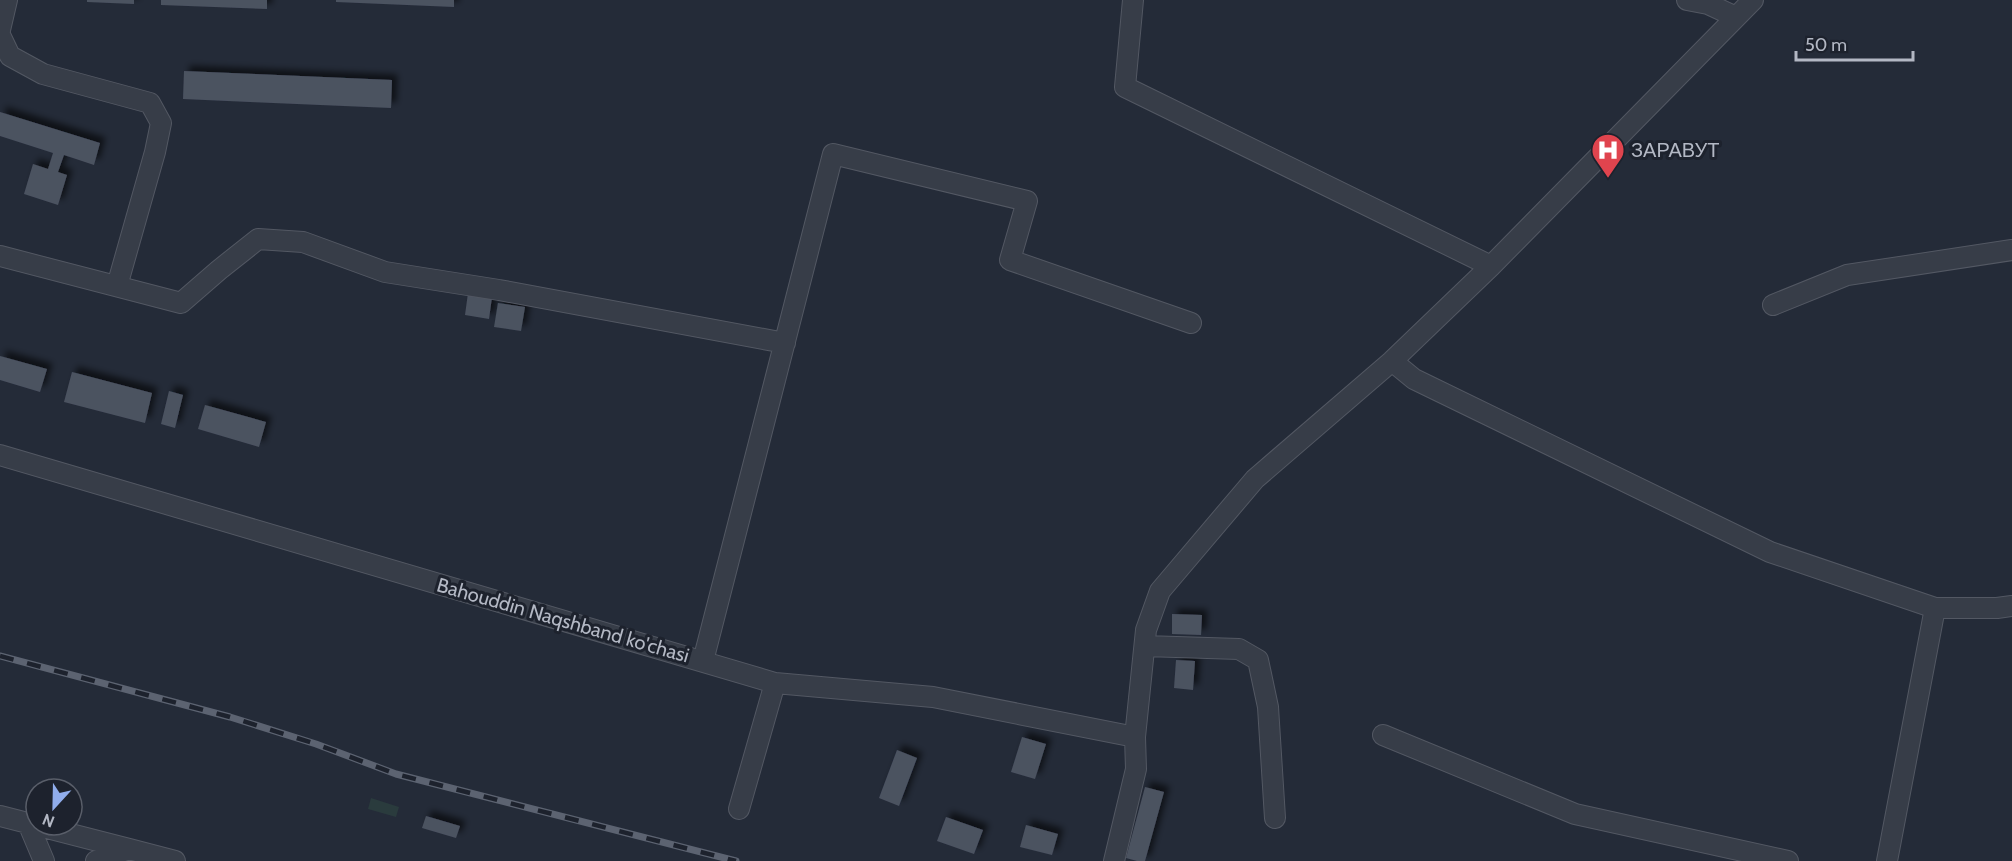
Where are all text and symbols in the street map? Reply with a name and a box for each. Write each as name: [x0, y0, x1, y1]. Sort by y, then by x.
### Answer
scale bar: [1796, 24, 1913, 62]
text: 50 m: [1805, 34, 1847, 56]
hospital icon: ЗАРАВУТ: [1590, 132, 1626, 179]
place label: ЗАРАВУТ: [1631, 138, 1719, 162]
street label: Bahouddin Naqshband ko'chasi: [434, 572, 692, 668]
north arrow: [24, 777, 84, 837]
text: N: [40, 810, 57, 831]

